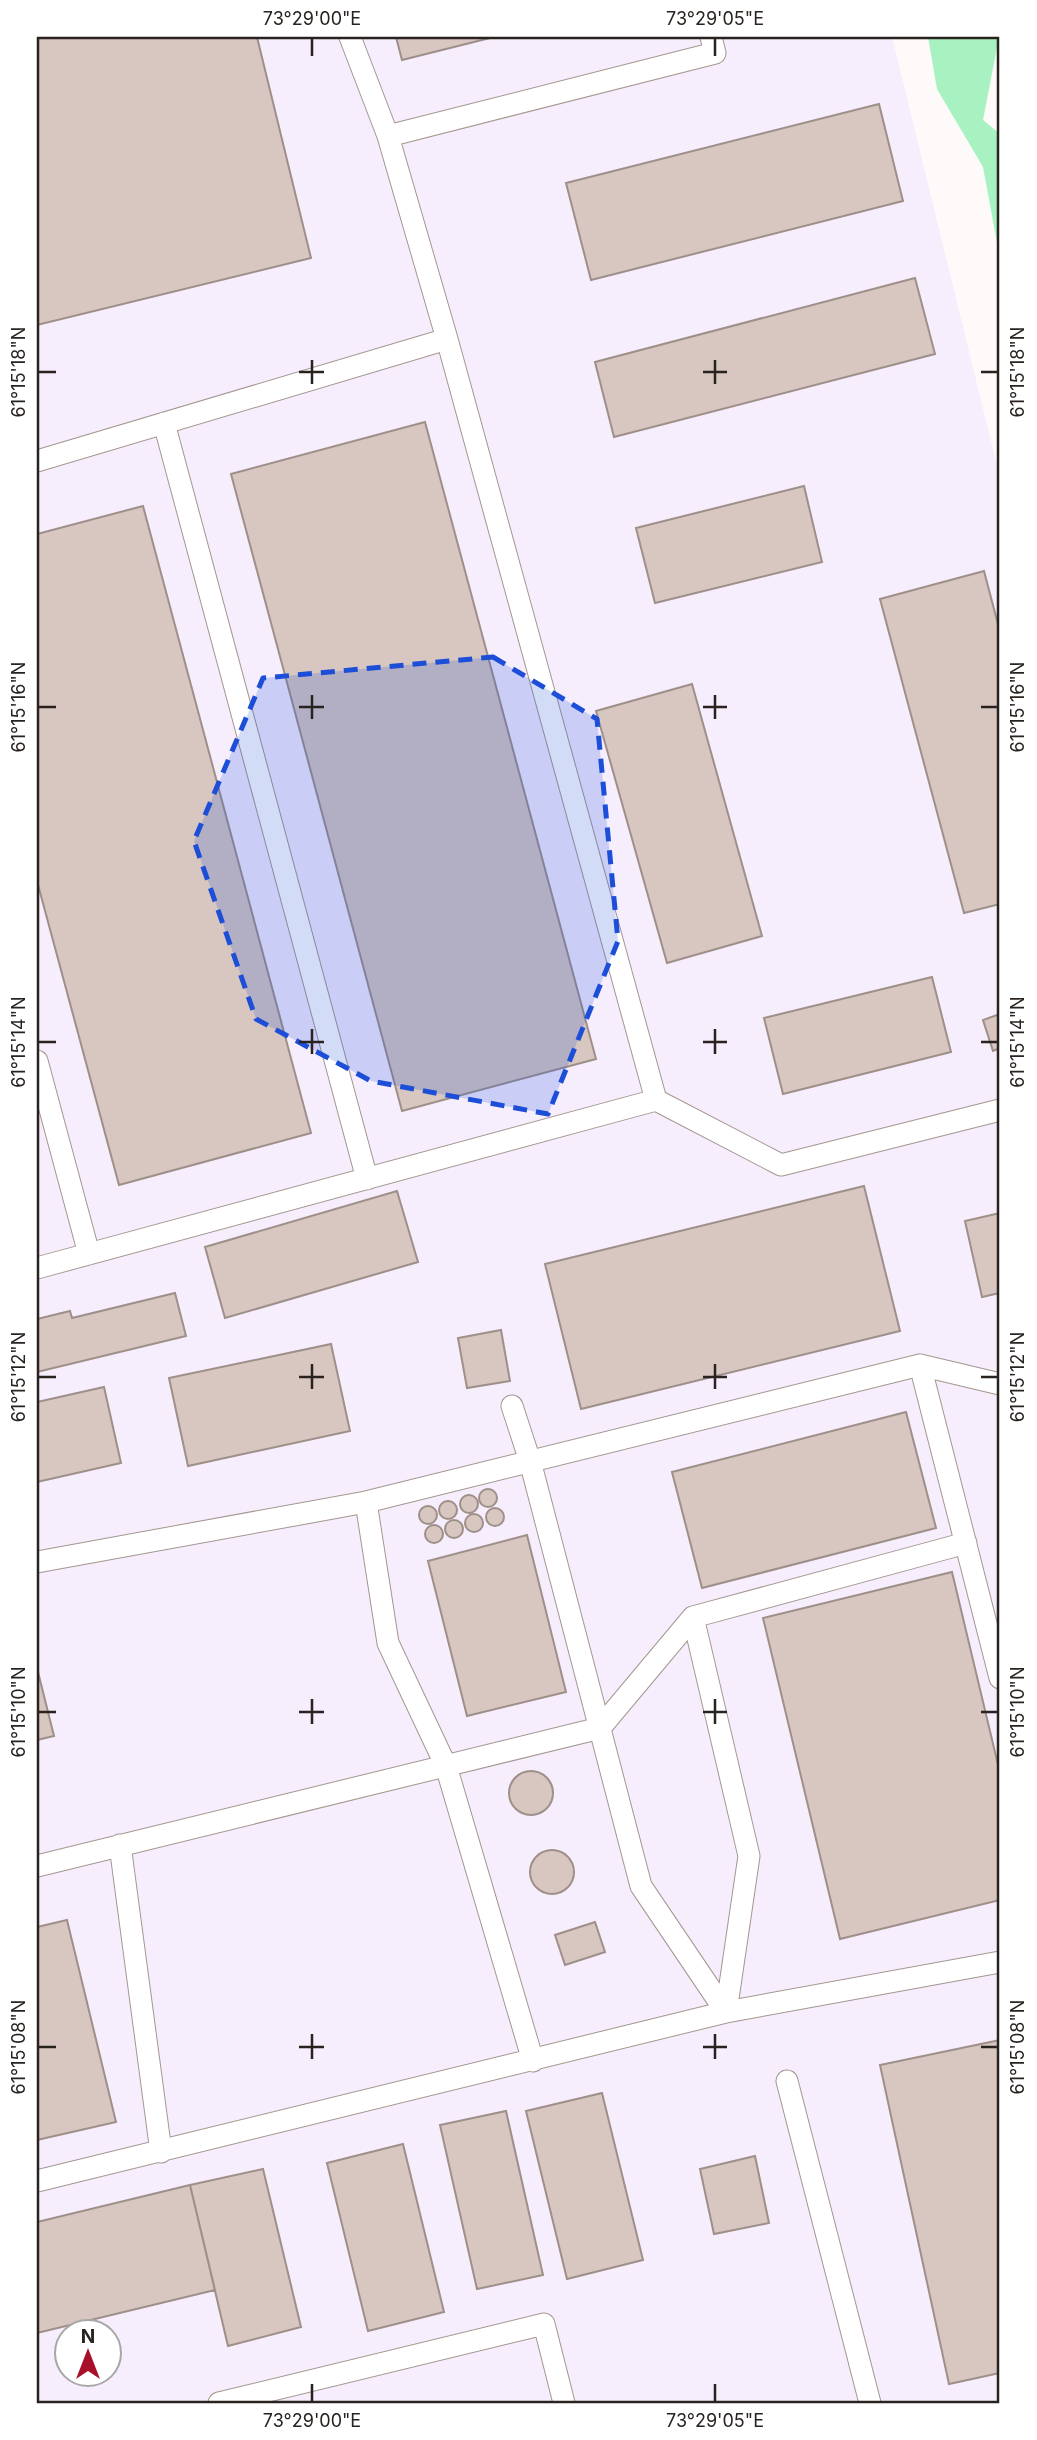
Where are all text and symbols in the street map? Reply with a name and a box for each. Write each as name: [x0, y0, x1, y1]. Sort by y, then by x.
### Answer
text: 73°29'00"E: [263, 8, 361, 29]
text: 73°29'05"E: [666, 8, 764, 29]
text: 61°15'18"N: [8, 327, 29, 417]
text: 61°15'18"N: [1007, 327, 1028, 417]
text: 61°15'16"N: [8, 662, 29, 752]
text: 61°15'16"N: [1007, 662, 1028, 752]
text: 61°15'14"N: [8, 996, 29, 1088]
text: 61°15'14"N: [1007, 996, 1028, 1088]
text: 61°15'12"N: [8, 1332, 29, 1422]
text: 61°15'12"N: [1007, 1332, 1028, 1422]
text: 61°15'10"N: [8, 1667, 29, 1757]
text: 61°15'10"N: [1007, 1667, 1028, 1757]
text: 61°15'08"N: [8, 2000, 29, 2094]
text: 61°15'08"N: [1007, 2000, 1028, 2094]
north arrow: [52, 2318, 122, 2388]
text: N: [81, 2325, 95, 2348]
text: 73°29'00"E: [263, 2410, 361, 2431]
text: 73°29'05"E: [666, 2410, 764, 2431]

